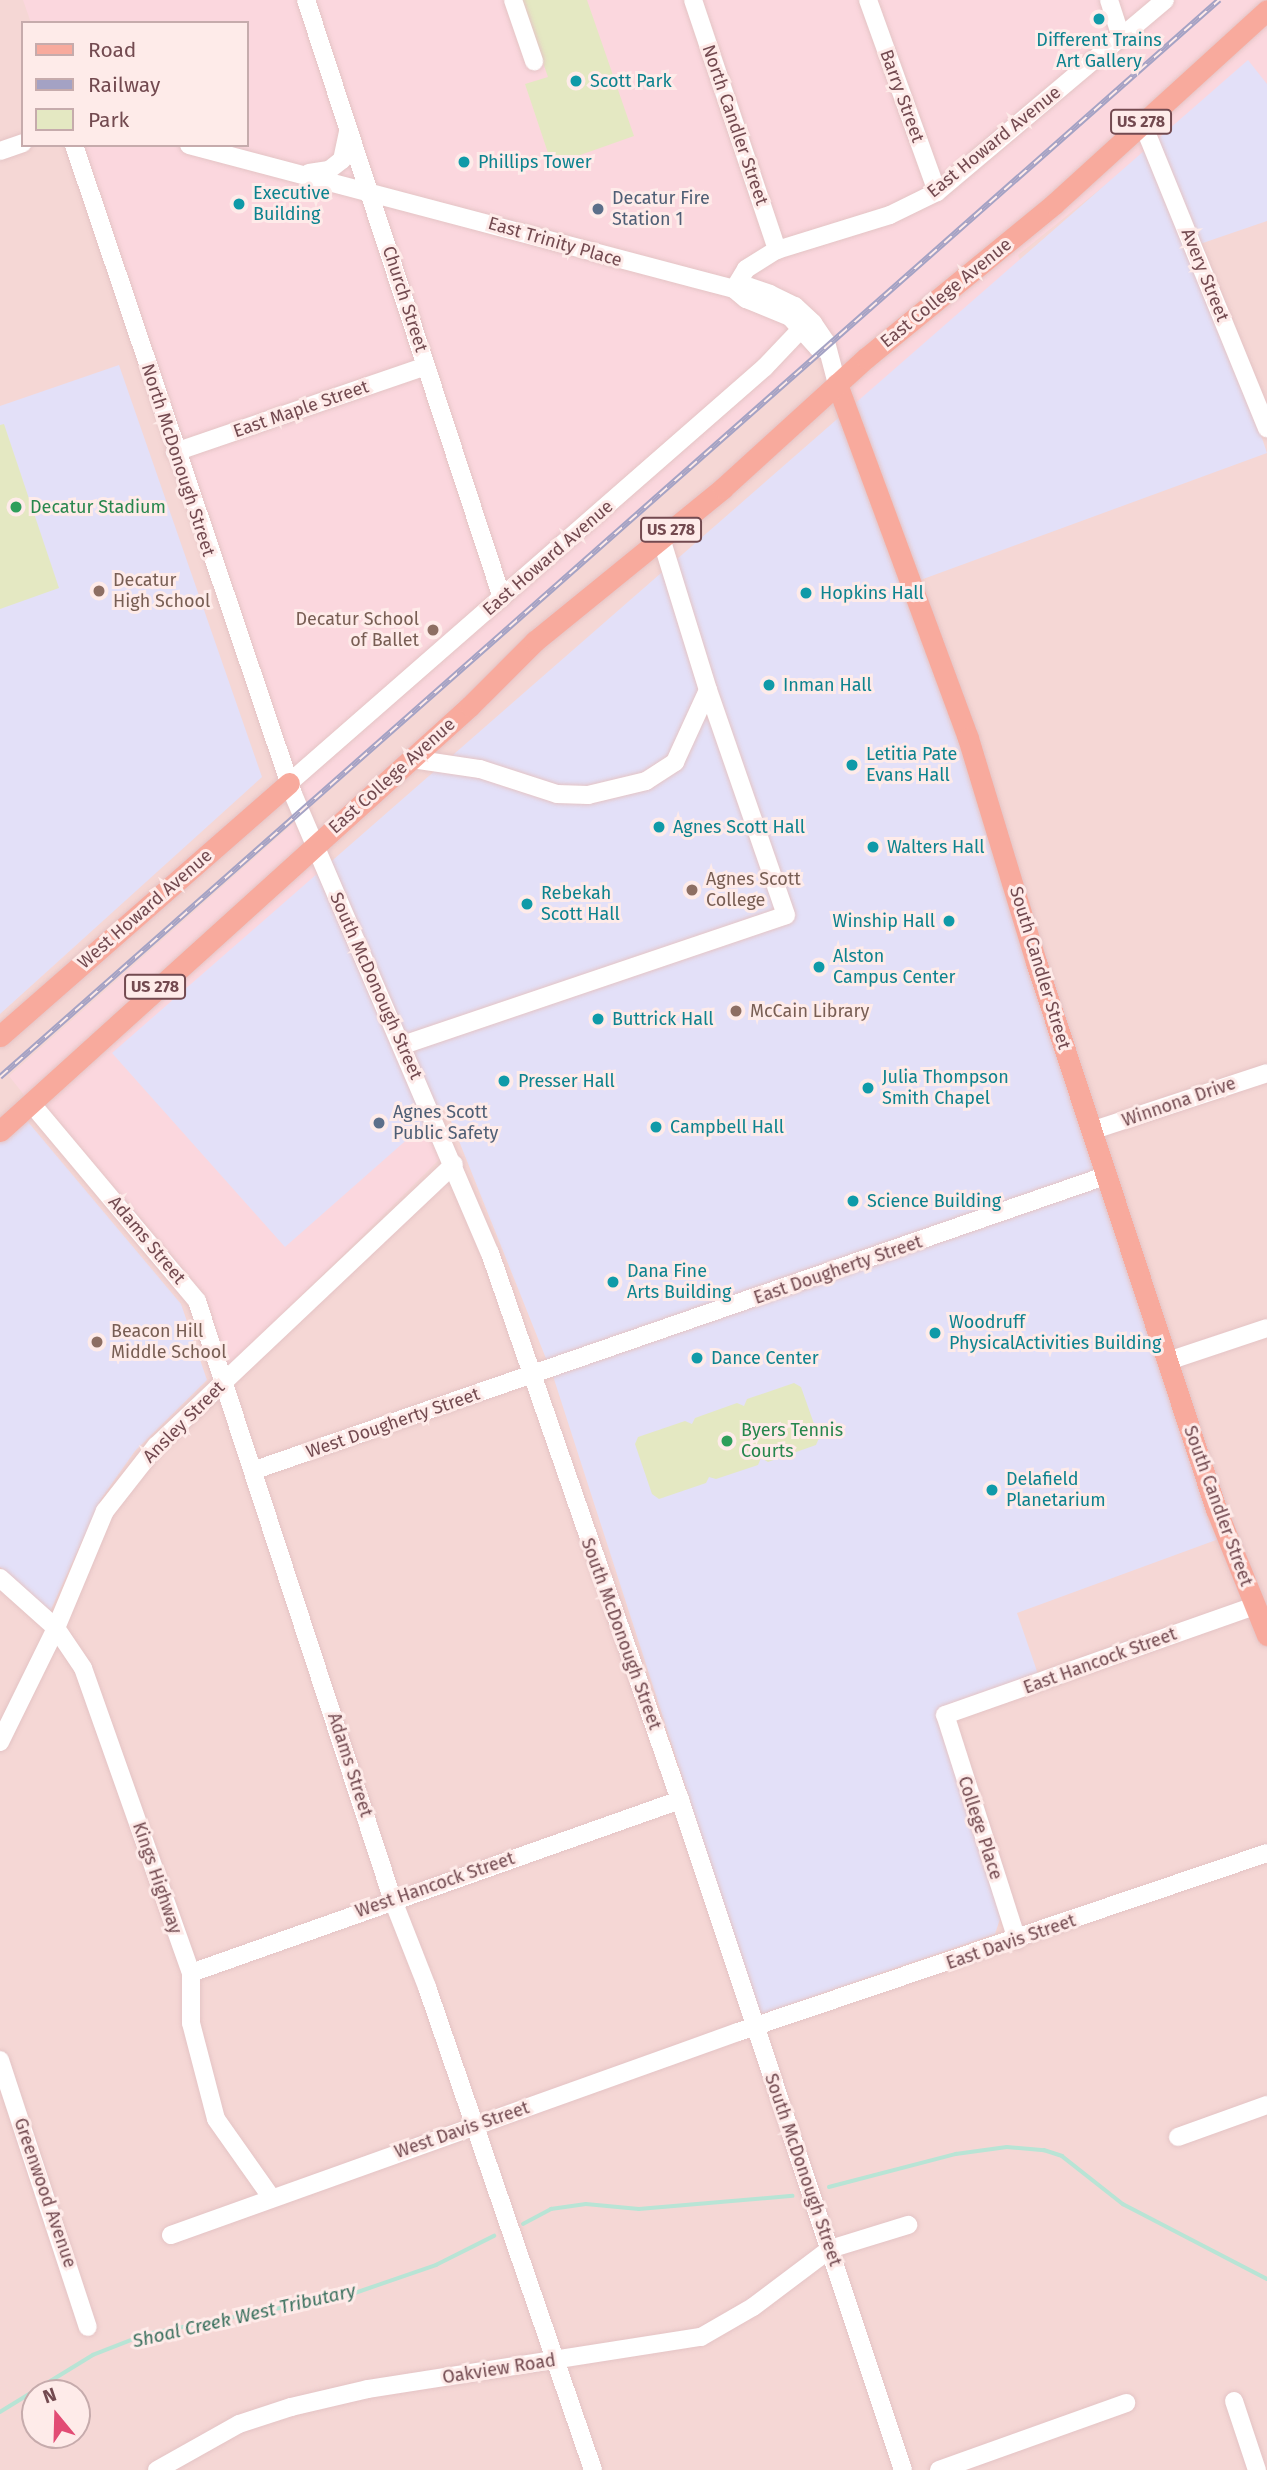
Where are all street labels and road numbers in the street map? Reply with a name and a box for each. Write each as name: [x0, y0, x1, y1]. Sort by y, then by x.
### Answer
street label: North Candler Street: [697, 42, 773, 208]
street label: Barry Street: [875, 47, 929, 145]
street label: East Howard Avenue: [923, 81, 1065, 203]
road number: US 278: [1110, 110, 1172, 134]
street label: East Trinity Place: [485, 213, 625, 271]
street label: Avery Street: [1177, 225, 1233, 325]
street label: East College Avenue: [876, 233, 1016, 353]
street label: Church Street: [378, 243, 432, 355]
street label: North McDonough Street: [137, 361, 219, 559]
street label: East Maple Street: [230, 376, 372, 442]
street label: East Howard Avenue: [478, 496, 618, 620]
road number: US 278: [640, 517, 702, 542]
street label: East College Avenue: [324, 714, 460, 838]
street label: West Howard Avenue: [73, 845, 217, 973]
street label: South Candler Street: [1005, 884, 1075, 1052]
street label: South McDonough Street: [325, 889, 427, 1083]
road number: US 278: [124, 974, 186, 1000]
street label: Winnona Drive: [1119, 1072, 1239, 1132]
street label: Adams Street: [104, 1192, 190, 1288]
street label: East Dougherty Street: [751, 1231, 925, 1309]
street label: Ansley Street: [139, 1377, 229, 1467]
street label: West Dougherty Street: [303, 1383, 483, 1463]
street label: South Candler Street: [1179, 1423, 1257, 1589]
street label: South McDonough Street: [576, 1535, 666, 1733]
street label: East Hancock Street: [1020, 1623, 1180, 1699]
street label: Adams Street: [323, 1710, 377, 1820]
street label: College Place: [953, 1774, 1007, 1882]
street label: Kings Highway: [128, 1819, 186, 1937]
street label: West Hancock Street: [353, 1848, 517, 1922]
street label: East Davis Street: [943, 1910, 1079, 1974]
street label: South McDonough Street: [760, 2071, 846, 2269]
street label: West Davis Street: [392, 2097, 532, 2163]
street label: Greenwood Avenue: [9, 2115, 81, 2271]
street label: Oakview Road: [441, 2349, 557, 2389]

